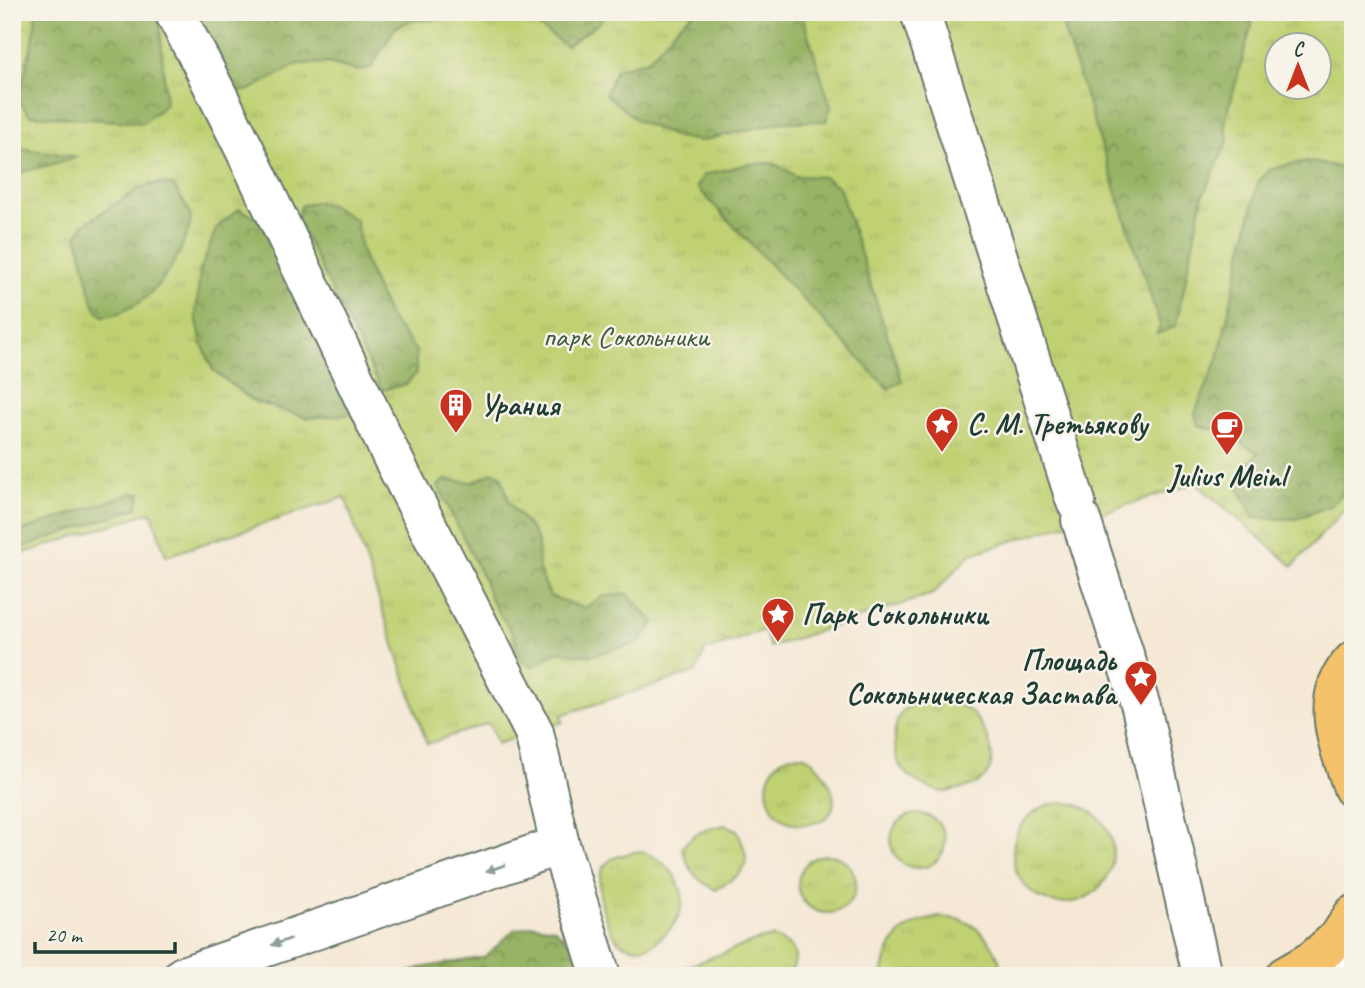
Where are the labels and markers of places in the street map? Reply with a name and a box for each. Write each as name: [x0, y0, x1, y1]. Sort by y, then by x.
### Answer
building icon: Урания: [437, 386, 475, 435]
place label: Урания: [480, 386, 562, 424]
place icon: С. М. Третьякову: [923, 405, 961, 454]
place label: С. М. Третьякову: [967, 405, 1150, 443]
cafe icon: Julius Meinl: [1208, 408, 1246, 457]
place label: Julius Meinl: [1166, 457, 1291, 495]
place icon: Парк Сокольники: [759, 595, 797, 644]
place label: Парк Сокольники: [802, 595, 990, 633]
place label: Площадь Сокольническая Застава: [846, 641, 1119, 713]
place icon: Площадь Сокольническая Застава: [1122, 658, 1160, 707]

